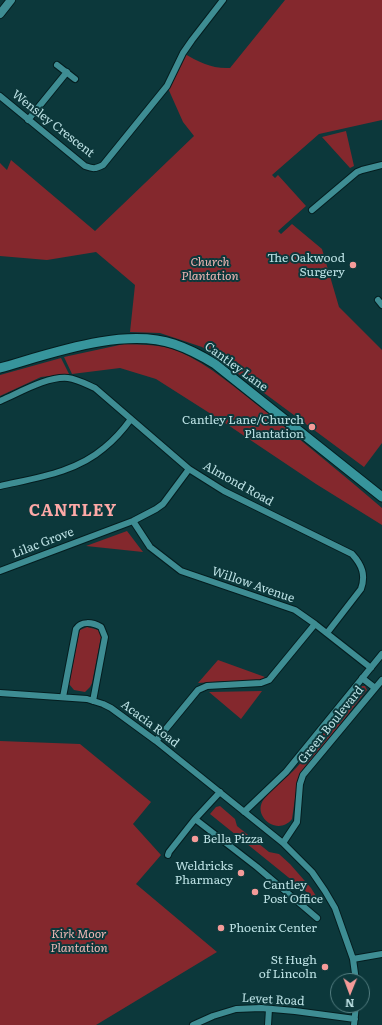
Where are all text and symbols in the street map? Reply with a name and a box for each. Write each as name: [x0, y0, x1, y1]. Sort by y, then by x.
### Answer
street label: Wensley Crescent: [9, 87, 97, 161]
place label: The Oakwood Surgery: [267, 251, 345, 279]
park label: Church Plantation: [181, 255, 239, 283]
marker: The Oakwood Surgery: [348, 260, 358, 270]
street label: Cantley Lane: [202, 339, 270, 395]
place label: Cantley Lane/Church Plantation: [182, 413, 304, 441]
marker: Cantley Lane/Church Plantation: [307, 422, 317, 432]
street label: Almond Road: [200, 459, 276, 509]
district label: CANTLEY: [29, 501, 117, 521]
street label: Lilac Grove: [10, 525, 76, 561]
street label: Willow Avenue: [210, 564, 296, 606]
street label: Green Boulevard: [295, 683, 367, 767]
street label: Acacia Road: [118, 697, 182, 751]
place label: Bella Pizza: [203, 832, 263, 846]
marker: Bella Pizza: [190, 834, 200, 844]
place label: Weldricks Pharmacy: [175, 859, 233, 887]
marker: Weldricks Pharmacy: [236, 868, 246, 878]
place label: Cantley Post Office: [263, 878, 323, 906]
marker: Cantley Post Office: [250, 887, 260, 897]
place label: Phoenix Center: [229, 921, 317, 935]
marker: Phoenix Center: [216, 923, 226, 933]
park label: Kirk Moor Plantation: [50, 927, 108, 955]
place label: St Hugh of Lincoln: [259, 953, 317, 981]
marker: St Hugh of Lincoln: [320, 962, 330, 972]
north arrow: [330, 973, 370, 1013]
street label: Levet Road: [241, 991, 305, 1009]
text: N: [345, 996, 355, 1012]

